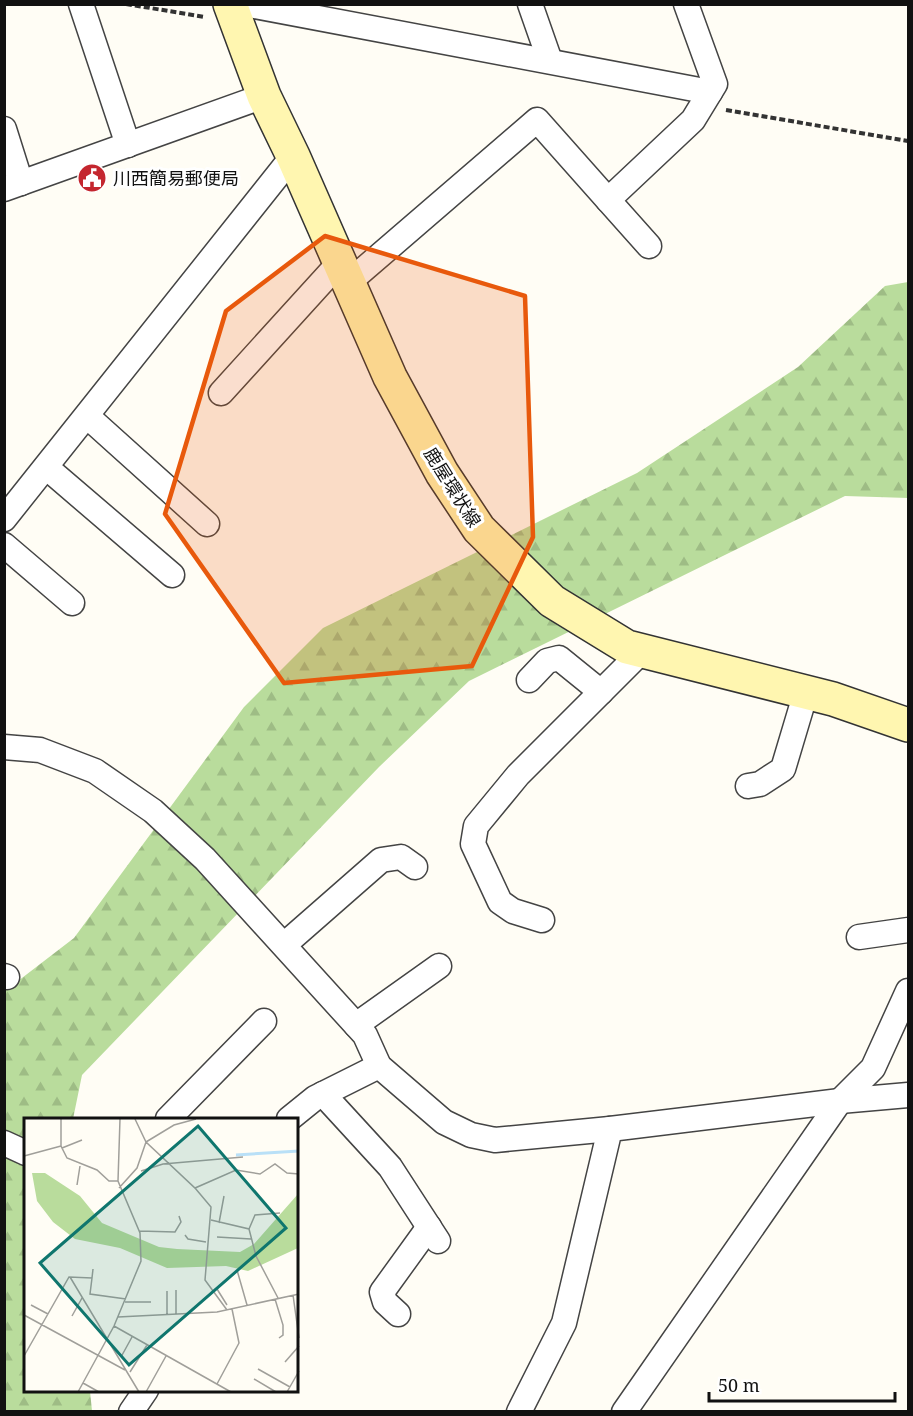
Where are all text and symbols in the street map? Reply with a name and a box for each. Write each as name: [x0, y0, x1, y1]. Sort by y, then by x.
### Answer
public building icon: 川西簡易郵便局: [76, 162, 108, 194]
place label: 川西簡易郵便局: [113, 166, 239, 190]
street label: 鹿屋環状線: [419, 442, 487, 532]
inset map: [24, 1118, 298, 1392]
scale bar: [709, 1365, 895, 1403]
text: 50 m: [718, 1373, 760, 1397]

